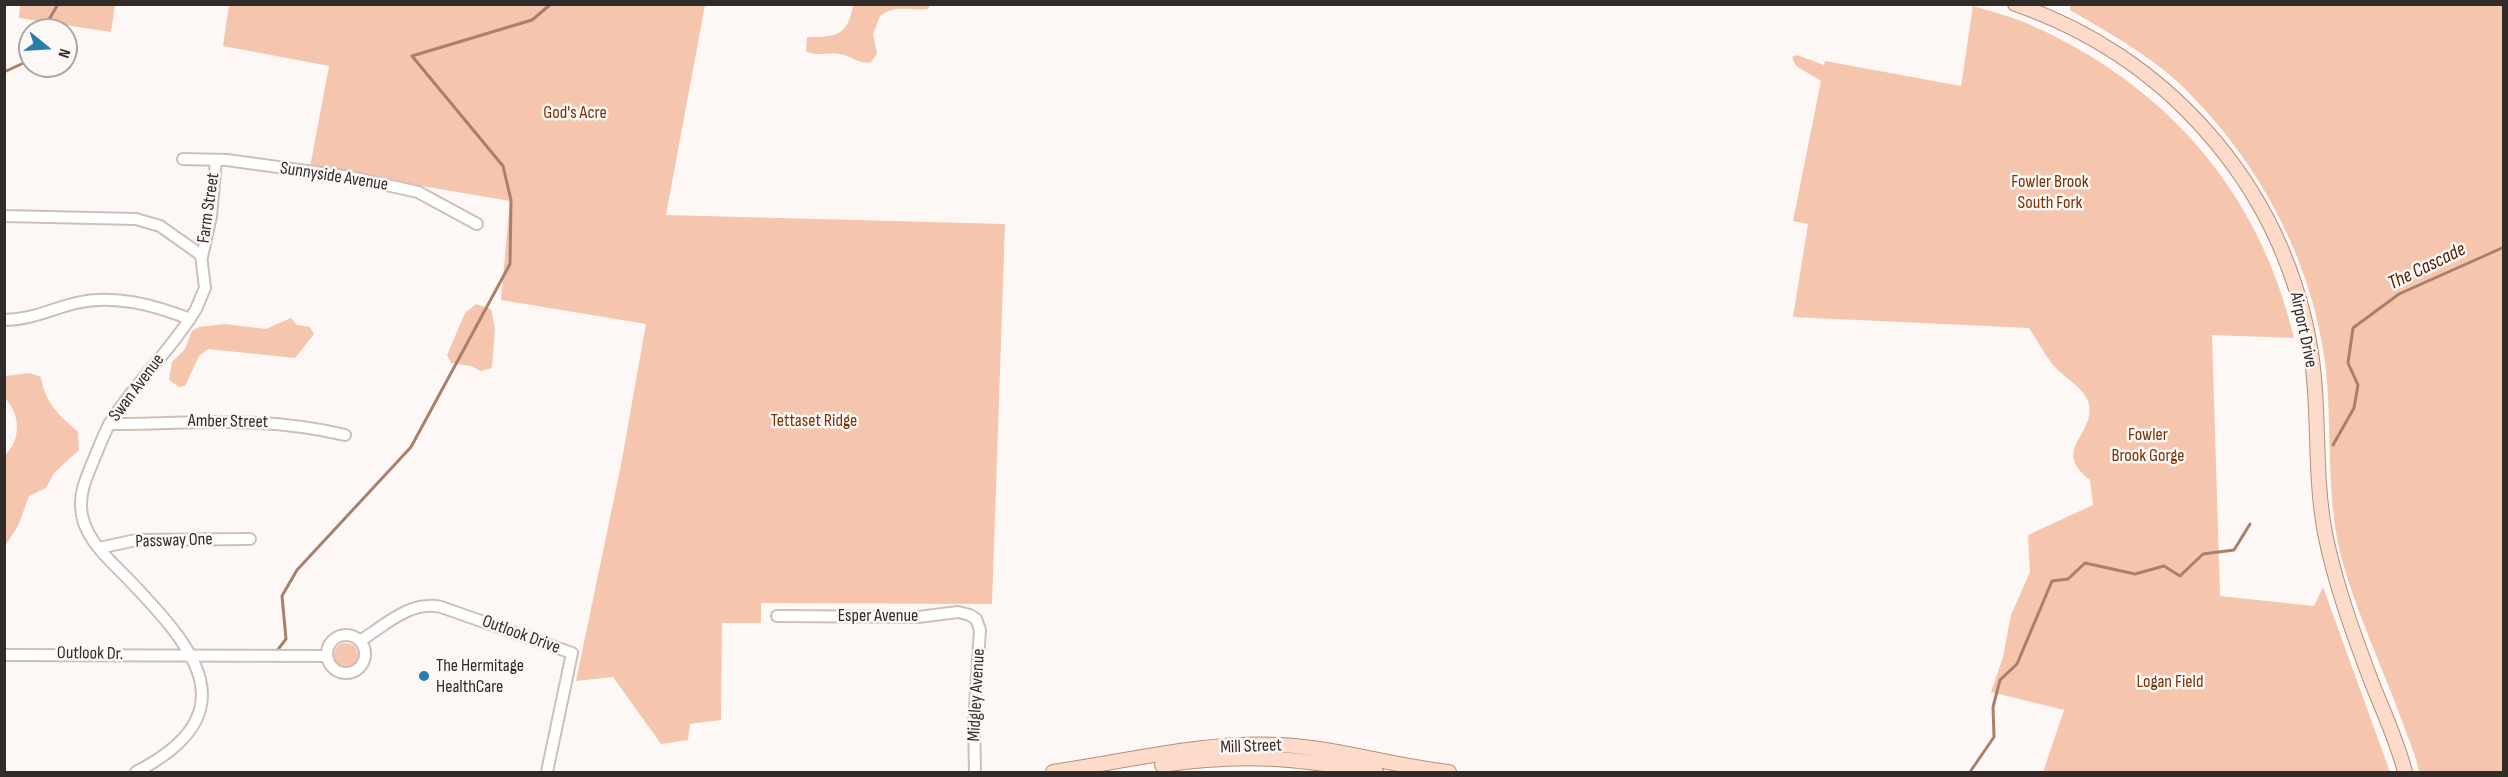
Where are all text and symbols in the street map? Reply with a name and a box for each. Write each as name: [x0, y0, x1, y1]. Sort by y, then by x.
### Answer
north arrow: [18, 18, 78, 78]
text: N: [53, 46, 74, 60]
park label: God's Acre: [543, 102, 607, 124]
street label: Sunnyside Avenue: [279, 158, 389, 196]
street label: Farm Street: [193, 171, 225, 245]
park label: Fowler Brook South Fork: [2011, 171, 2089, 213]
water label: The Cascade: [2384, 238, 2470, 296]
street label: Airport Drive: [2285, 290, 2321, 370]
street label: Swan Avenue: [105, 350, 169, 426]
park label: Tettaset Ridge: [771, 410, 857, 432]
street label: Amber Street: [188, 411, 268, 433]
park label: Fowler Brook Gorge: [2111, 424, 2185, 466]
street label: Passway One: [135, 529, 213, 553]
street label: Esper Avenue: [838, 605, 918, 627]
street label: Outlook Drive: [479, 611, 563, 659]
street label: Outlook Dr.: [57, 643, 123, 665]
street label: Midgley Avenue: [964, 648, 990, 742]
place label: The Hermitage HealthCare: [436, 655, 524, 698]
marker: The Hermitage HealthCare: [417, 669, 431, 683]
park label: Logan Field: [2137, 671, 2203, 693]
street label: Mill Street: [1220, 735, 1282, 759]

